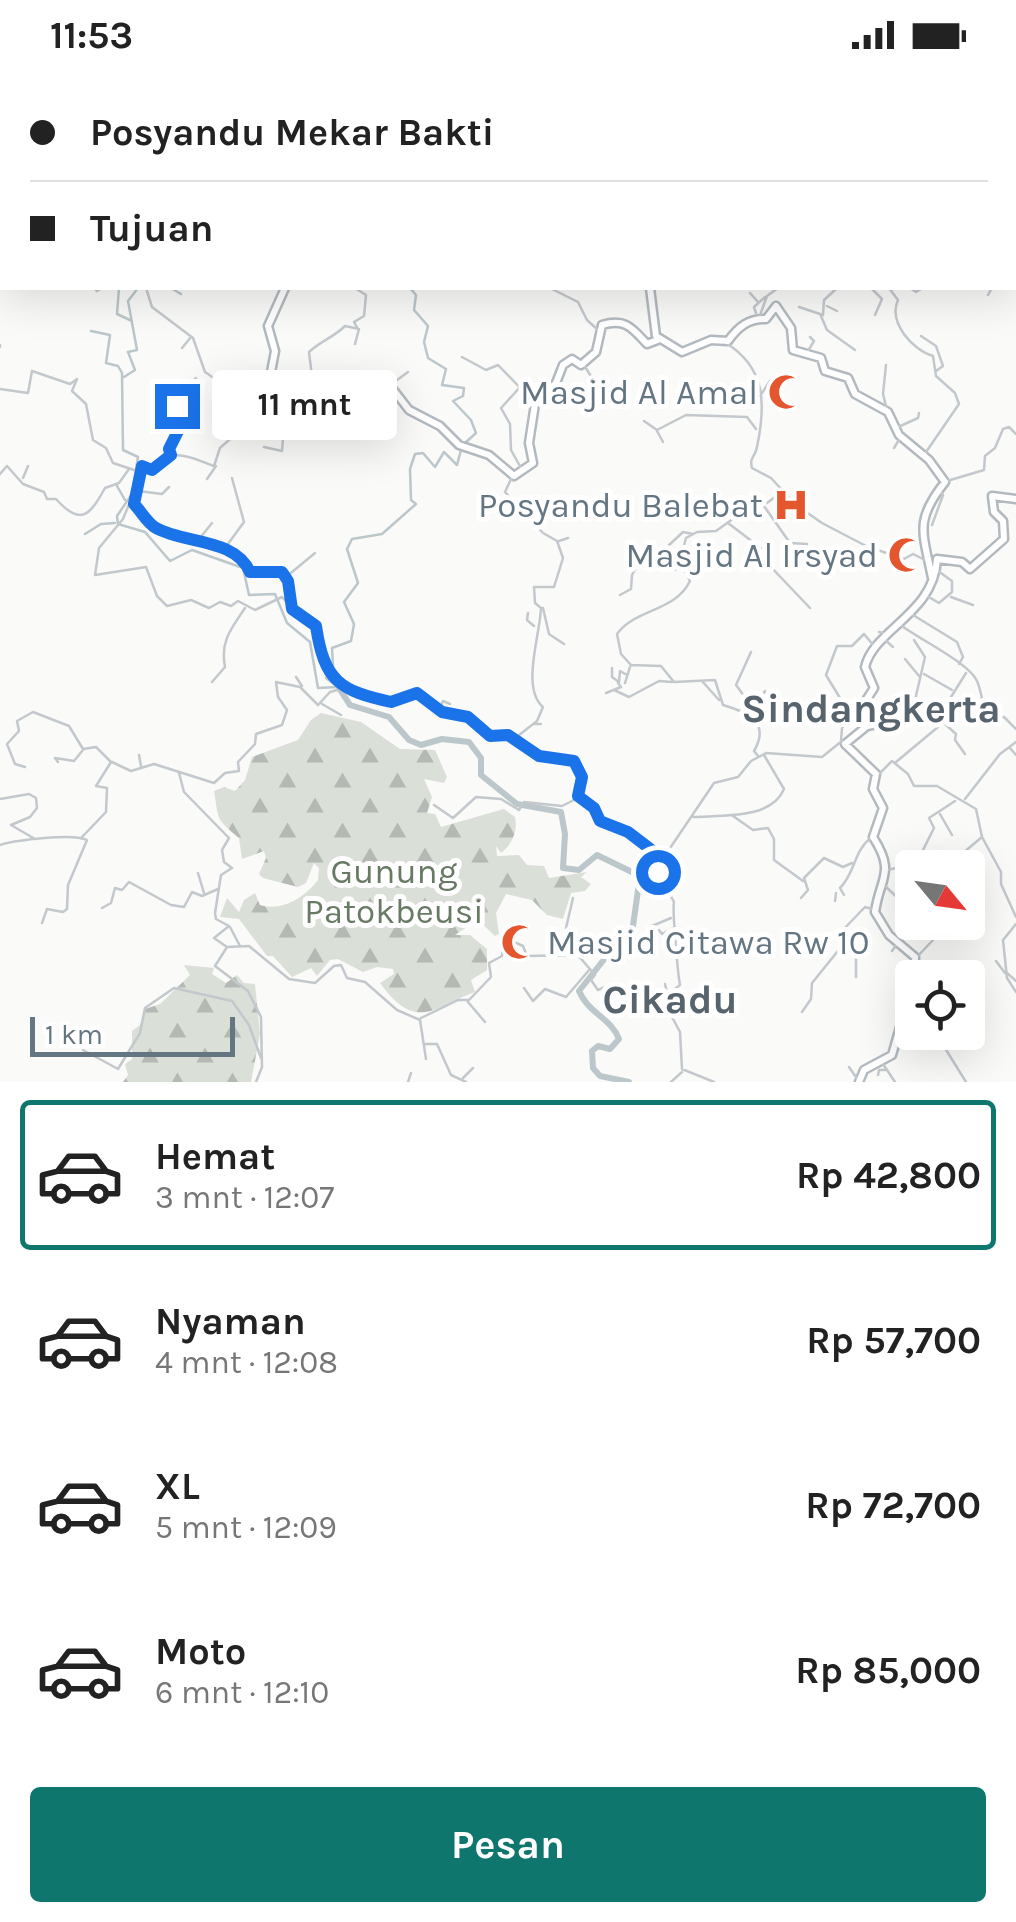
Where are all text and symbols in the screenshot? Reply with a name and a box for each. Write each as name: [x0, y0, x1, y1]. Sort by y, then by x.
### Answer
text: 11:53: [50, 13, 133, 58]
text: Posyandu Mekar Bakti: [90, 110, 494, 155]
text: Tujuan: [90, 206, 213, 251]
callout: 11 mnt: [212, 371, 397, 441]
place label: Masjid Al Amal: [520, 372, 758, 413]
mosque icon: Masjid Al Amal: [767, 373, 805, 411]
route end: [155, 384, 200, 429]
text: 11 mnt: [258, 386, 351, 423]
place label: Posyandu Balebat: [478, 485, 763, 526]
hospital icon: Posyandu Balebat: [772, 486, 810, 524]
place label: Masjid Al Irsyad: [626, 535, 878, 576]
mosque icon: Masjid Al Irsyad: [887, 536, 925, 574]
district label: Sindangkerta: [741, 685, 1001, 732]
route start: [636, 850, 681, 895]
north arrow: [895, 850, 985, 940]
map controls: [895, 850, 985, 1050]
park label: Gunung Patokbeusi: [304, 851, 484, 932]
place label: Masjid Citawa Rw 10: [547, 922, 869, 963]
mosque icon: Masjid Citawa Rw 10: [500, 923, 538, 961]
button: locate: [895, 960, 985, 1050]
district label: Cikadu: [602, 976, 738, 1023]
scale bar: [30, 1012, 235, 1056]
text: 1 km: [45, 1018, 103, 1051]
icon: car: [35, 1130, 125, 1220]
text: Hemat: [155, 1134, 275, 1179]
text: Rp 42,800: [796, 1153, 981, 1198]
text: 3 mnt · 12:07: [155, 1179, 334, 1216]
icon: car: [35, 1295, 125, 1385]
text: Nyaman: [155, 1299, 306, 1344]
text: Rp 57,700: [806, 1318, 981, 1363]
text: 4 mnt · 12:08: [155, 1344, 338, 1381]
icon: car: [35, 1460, 125, 1550]
text: XL: [155, 1464, 200, 1509]
text: Rp 72,700: [805, 1483, 981, 1528]
text: 5 mnt · 12:09: [155, 1509, 337, 1546]
icon: car: [35, 1625, 125, 1715]
text: Moto: [155, 1629, 246, 1674]
text: Rp 85,000: [795, 1648, 981, 1693]
text: 6 mnt · 12:10: [155, 1674, 329, 1711]
button: Pesan: [30, 1787, 986, 1902]

